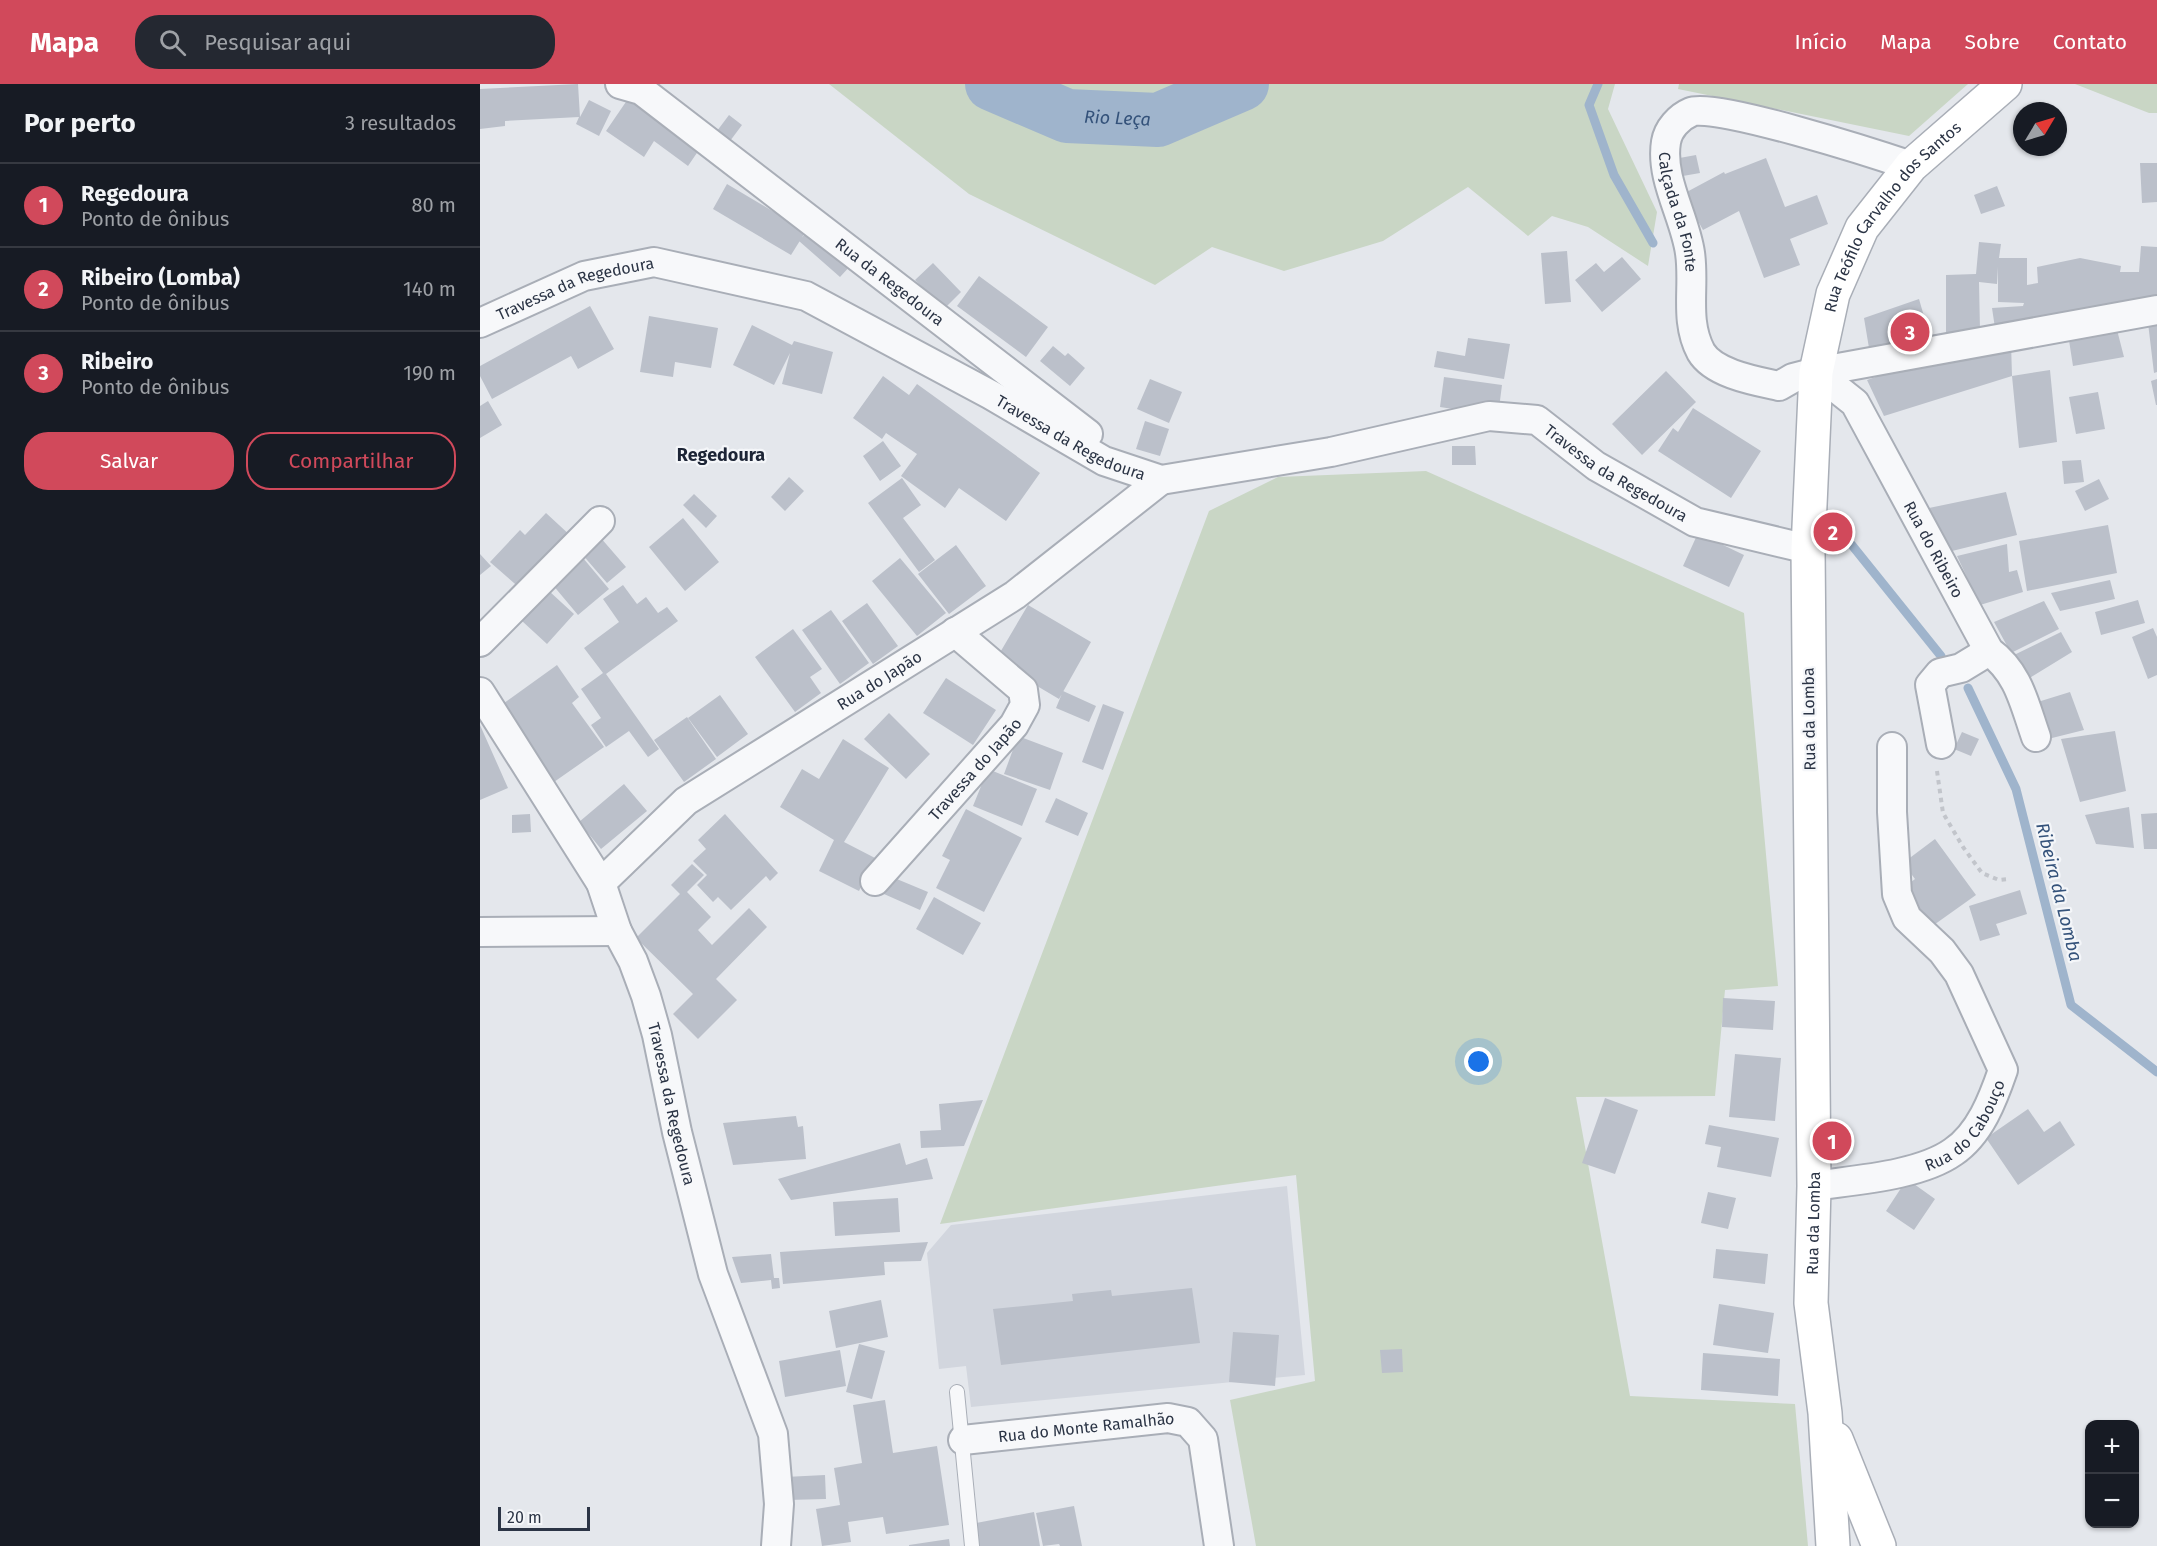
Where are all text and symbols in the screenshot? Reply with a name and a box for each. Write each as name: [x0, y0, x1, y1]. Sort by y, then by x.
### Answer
search box: [135, 15, 555, 69]
text: Mapa: [30, 26, 99, 59]
icon: search: [156, 26, 189, 59]
text: Pesquisar aqui: [204, 29, 351, 56]
text: Início: [1794, 29, 1847, 55]
text: Mapa: [1880, 29, 1932, 55]
text: Sobre: [1965, 29, 2020, 55]
text: Contato: [2053, 29, 2127, 55]
north arrow: [2013, 102, 2067, 156]
water label: Rio Leça: [1083, 106, 1151, 131]
text: Por perto: [24, 108, 136, 139]
text: 3 resultados: [345, 111, 456, 135]
street label: Rua Teófilo Carvalho dos Santos: [1820, 118, 1965, 314]
street label: Calçada da Fonte: [1655, 152, 1701, 272]
text: Regedoura: [81, 180, 189, 207]
text: 1: [39, 193, 48, 217]
text: 80 m: [411, 193, 456, 217]
text: Ponto de ônibus: [81, 207, 229, 231]
street label: Rua da Regedoura: [832, 234, 948, 329]
street label: Travessa da Regedoura: [493, 253, 655, 324]
text: Ribeiro (Lomba): [81, 264, 240, 291]
text: 2: [38, 277, 49, 301]
text: 140 m: [403, 277, 456, 301]
text: Ponto de ônibus: [81, 291, 229, 315]
pin: 3: [1890, 310, 1930, 354]
text: Ribeiro: [81, 348, 153, 375]
text: 3: [38, 361, 49, 385]
text: 190 m: [403, 361, 456, 385]
text: Ponto de ônibus: [81, 375, 229, 399]
street label: Travessa da Regedoura: [993, 391, 1148, 484]
street label: Travessa da Regedoura: [1541, 420, 1691, 525]
button: Salvar: [24, 432, 234, 490]
button: Compartilhar: [246, 432, 456, 490]
district label: Regedoura: [677, 444, 765, 466]
street label: Rua do Ribeiro: [1900, 498, 1968, 601]
pin: 2: [1814, 510, 1852, 554]
street label: Rua do Japão: [833, 646, 925, 714]
street label: Rua da Lomba: [1799, 667, 1819, 771]
street label: Travessa do Japão: [924, 715, 1025, 824]
water label: Ribeira da Lomba: [2031, 820, 2087, 964]
street label: Travessa da Regedoura: [644, 1020, 700, 1187]
your location: [1464, 1047, 1493, 1076]
street label: Rua do Cabouço: [1922, 1077, 2008, 1175]
pin: 1: [1812, 1118, 1852, 1164]
street label: Rua da Lomba: [1802, 1171, 1824, 1275]
street label: Rua do Monte Ramalhão: [997, 1408, 1176, 1446]
map controls: [2085, 1420, 2139, 1528]
button: +: [2085, 1420, 2139, 1474]
button: −: [2085, 1474, 2139, 1528]
scale bar: [498, 1504, 590, 1532]
text: 20 m: [507, 1508, 542, 1527]

